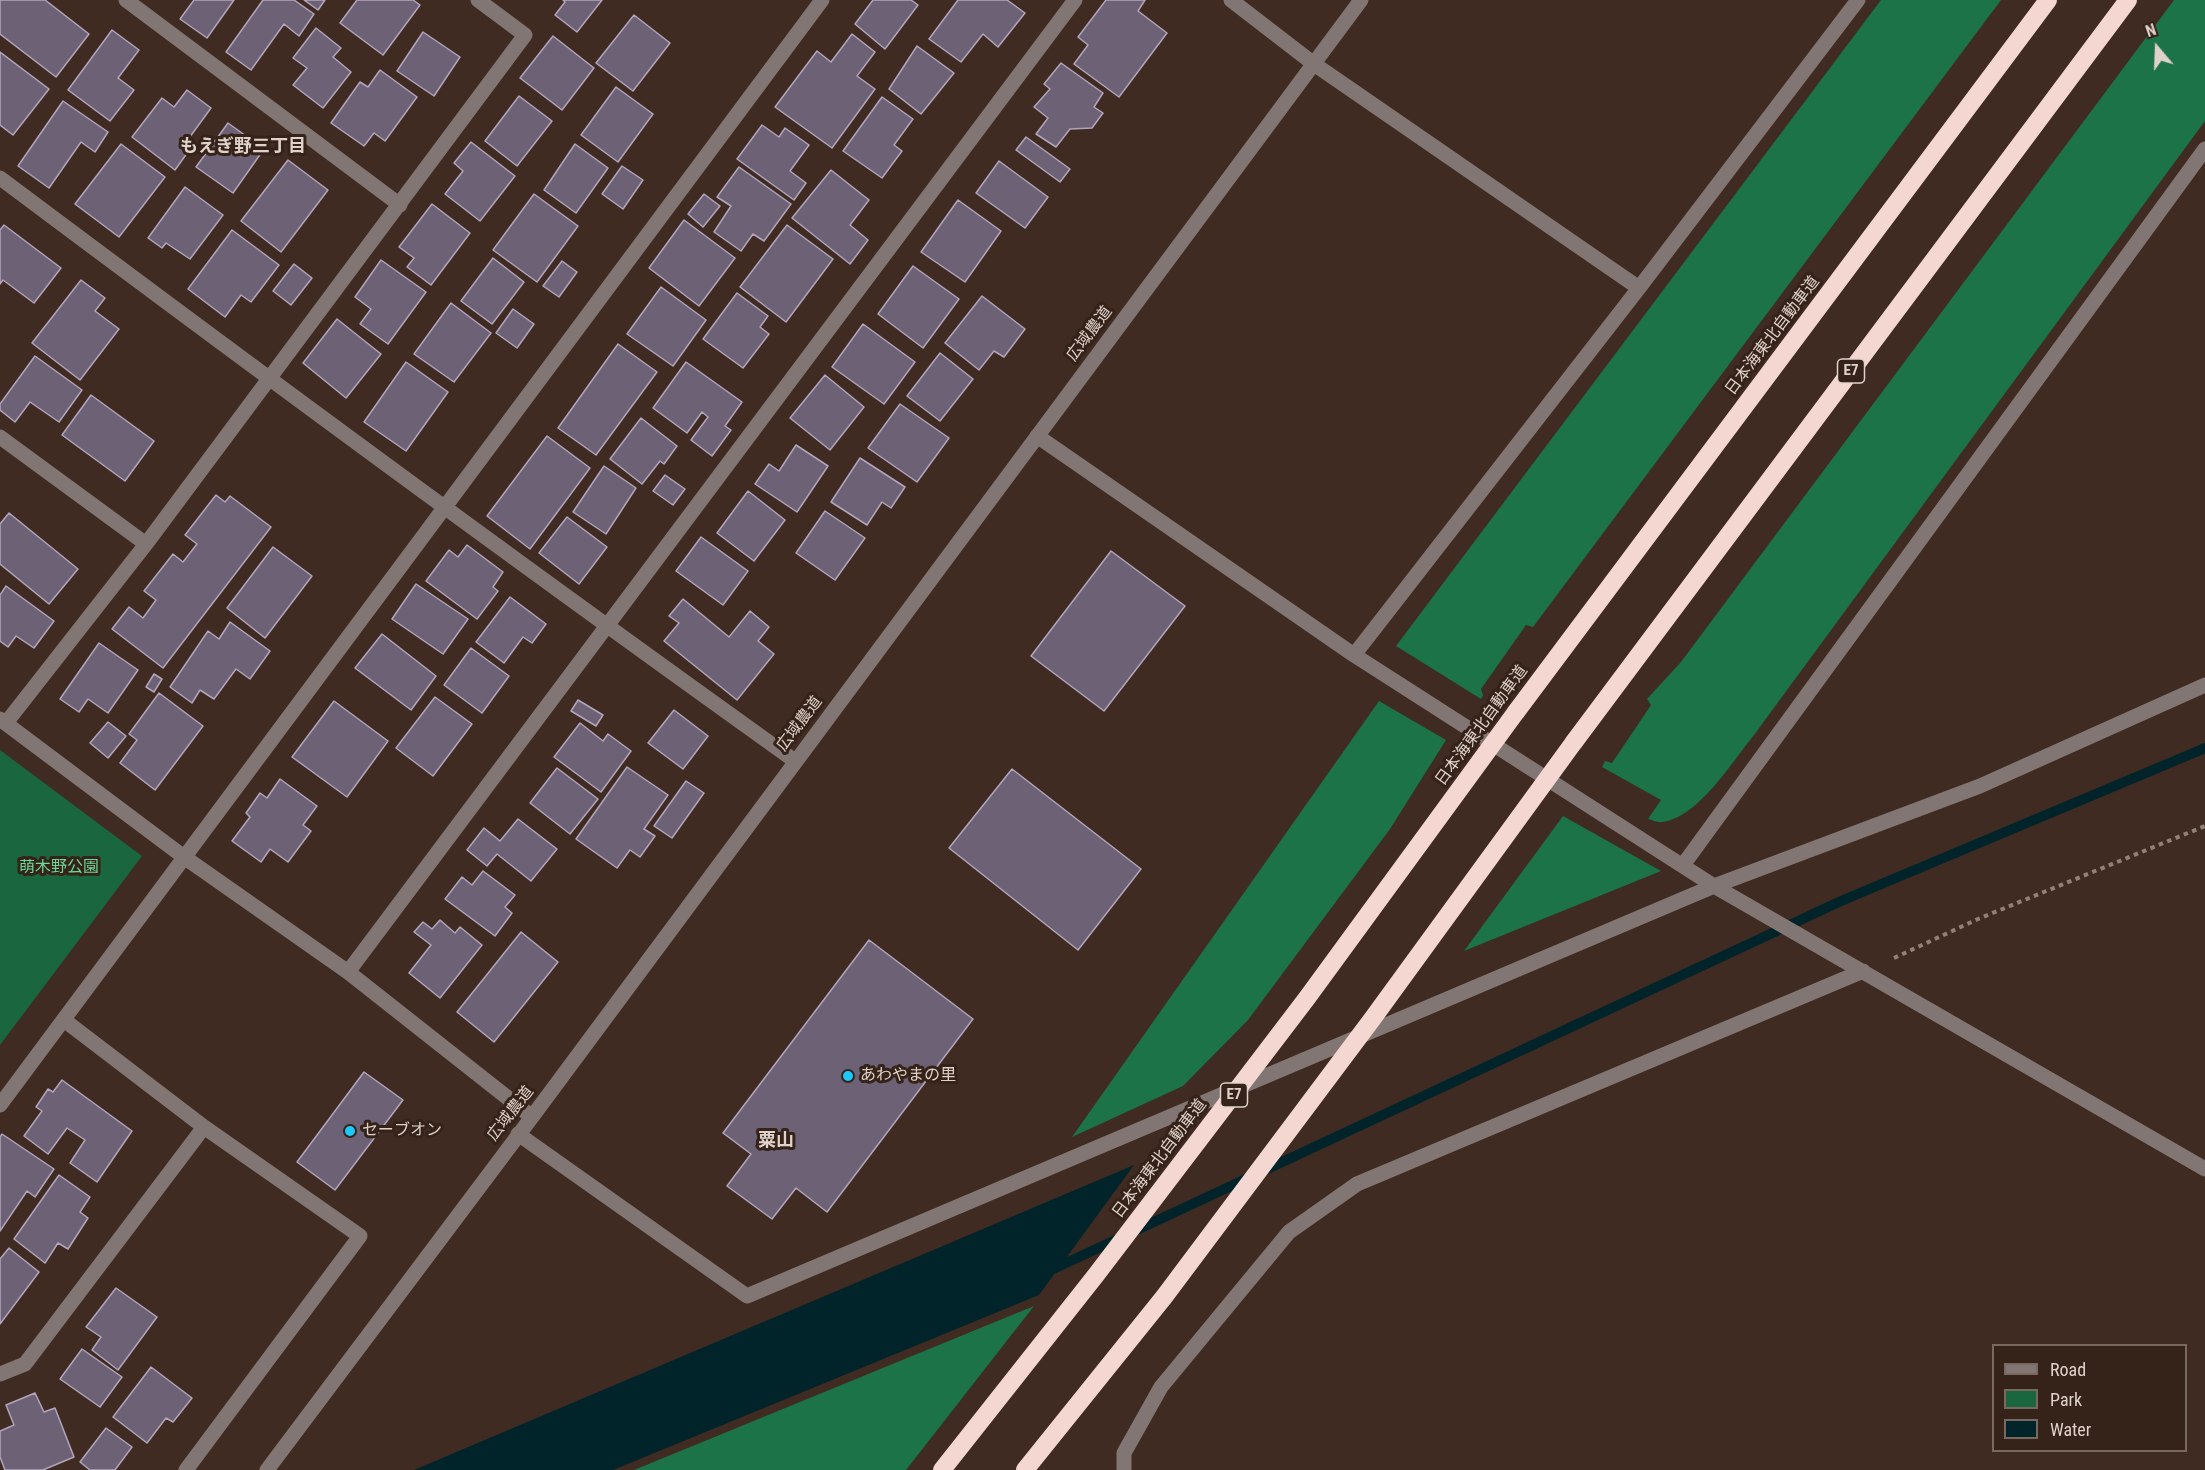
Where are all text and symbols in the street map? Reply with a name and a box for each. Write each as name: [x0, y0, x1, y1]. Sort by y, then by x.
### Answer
north arrow: [2127, 18, 2187, 78]
text: N: [2143, 20, 2159, 41]
district label: もえぎ野三丁目: [180, 136, 306, 158]
street label: 日本海東北自動車道: [1722, 273, 1824, 399]
street label: 広域農道: [1063, 303, 1117, 365]
road number: E7: [1838, 359, 1864, 383]
street label: 日本海東北自動車道: [1432, 662, 1532, 790]
street label: 広域農道: [773, 693, 827, 755]
park label: 萌木野公園: [19, 858, 99, 878]
place label: あわやまの里: [860, 1066, 956, 1086]
marker: あわやまの里: [841, 1069, 855, 1083]
street label: 広域農道: [484, 1083, 538, 1145]
road number: E7: [1220, 1083, 1248, 1107]
street label: 日本海東北自動車道: [1109, 1096, 1211, 1222]
place label: セーブオン: [362, 1121, 442, 1141]
marker: セーブオン: [343, 1124, 357, 1138]
district label: 粟山: [758, 1130, 794, 1152]
legend: [1992, 1344, 2187, 1452]
text: Road: [2050, 1359, 2086, 1380]
text: Park: [2050, 1389, 2082, 1410]
text: Water: [2050, 1419, 2091, 1440]

